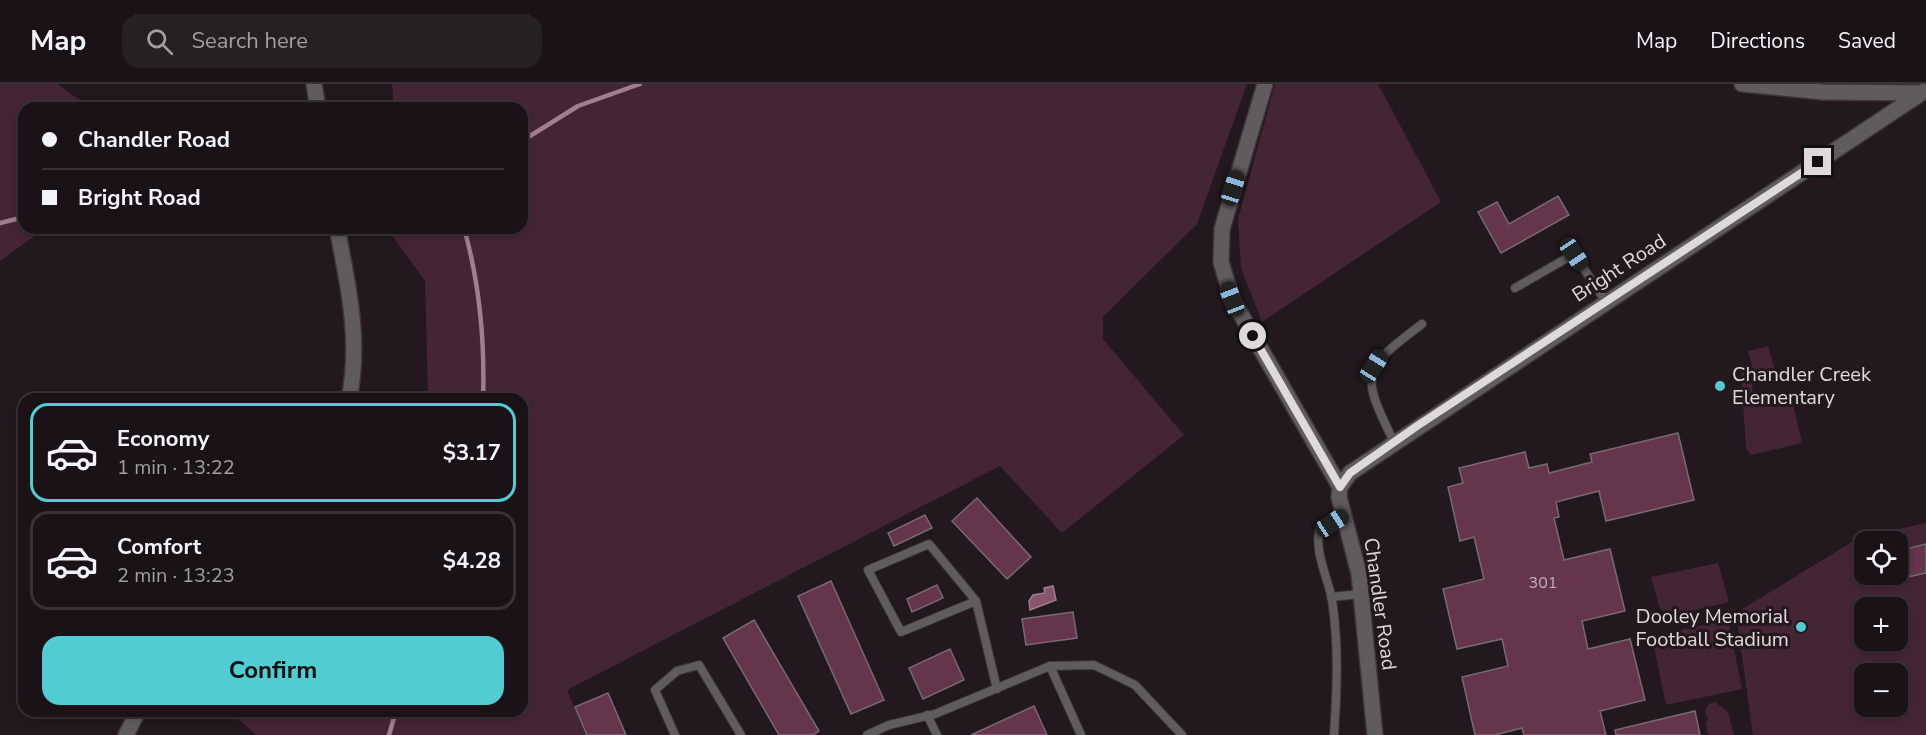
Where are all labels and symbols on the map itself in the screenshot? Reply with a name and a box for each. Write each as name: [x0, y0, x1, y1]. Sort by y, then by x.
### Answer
route end: [1804, 148, 1831, 175]
car: [1219, 168, 1247, 208]
street label: Bright Road: [1567, 228, 1671, 308]
car: [1556, 234, 1592, 274]
car: [1217, 279, 1247, 319]
route start: [1239, 322, 1266, 349]
car: [1357, 346, 1391, 386]
place label: Chandler Creek Elementary: [1732, 361, 1872, 411]
marker: Chandler Creek Elementary: [1713, 379, 1727, 393]
car: [1312, 506, 1352, 540]
street label: Chandler Road: [1357, 536, 1403, 672]
house number: 301: [1529, 572, 1557, 594]
place label: Dooley Memorial Football Stadium: [1636, 603, 1789, 653]
marker: Dooley Memorial Football Stadium: [1794, 620, 1808, 634]

